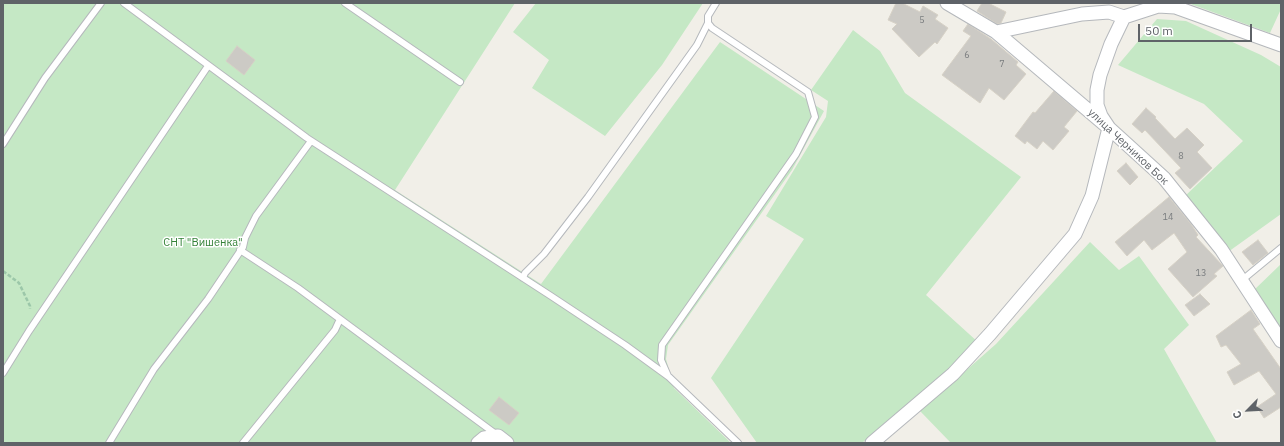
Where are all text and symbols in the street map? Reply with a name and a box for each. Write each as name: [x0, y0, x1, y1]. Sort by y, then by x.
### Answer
house number: 5: [919, 15, 925, 25]
scale bar: [1140, 16, 1254, 42]
text: 50 m: [1145, 23, 1173, 38]
house number: 6: [964, 50, 970, 60]
house number: 7: [999, 59, 1005, 69]
street label: улица Черников Бок: [1085, 106, 1171, 188]
house number: 8: [1178, 151, 1184, 161]
house number: 14: [1163, 212, 1173, 222]
park label: СНТ "Вишенка": [163, 236, 243, 250]
house number: 13: [1196, 268, 1206, 278]
north arrow: [1228, 390, 1268, 430]
text: С: [1229, 409, 1245, 421]

